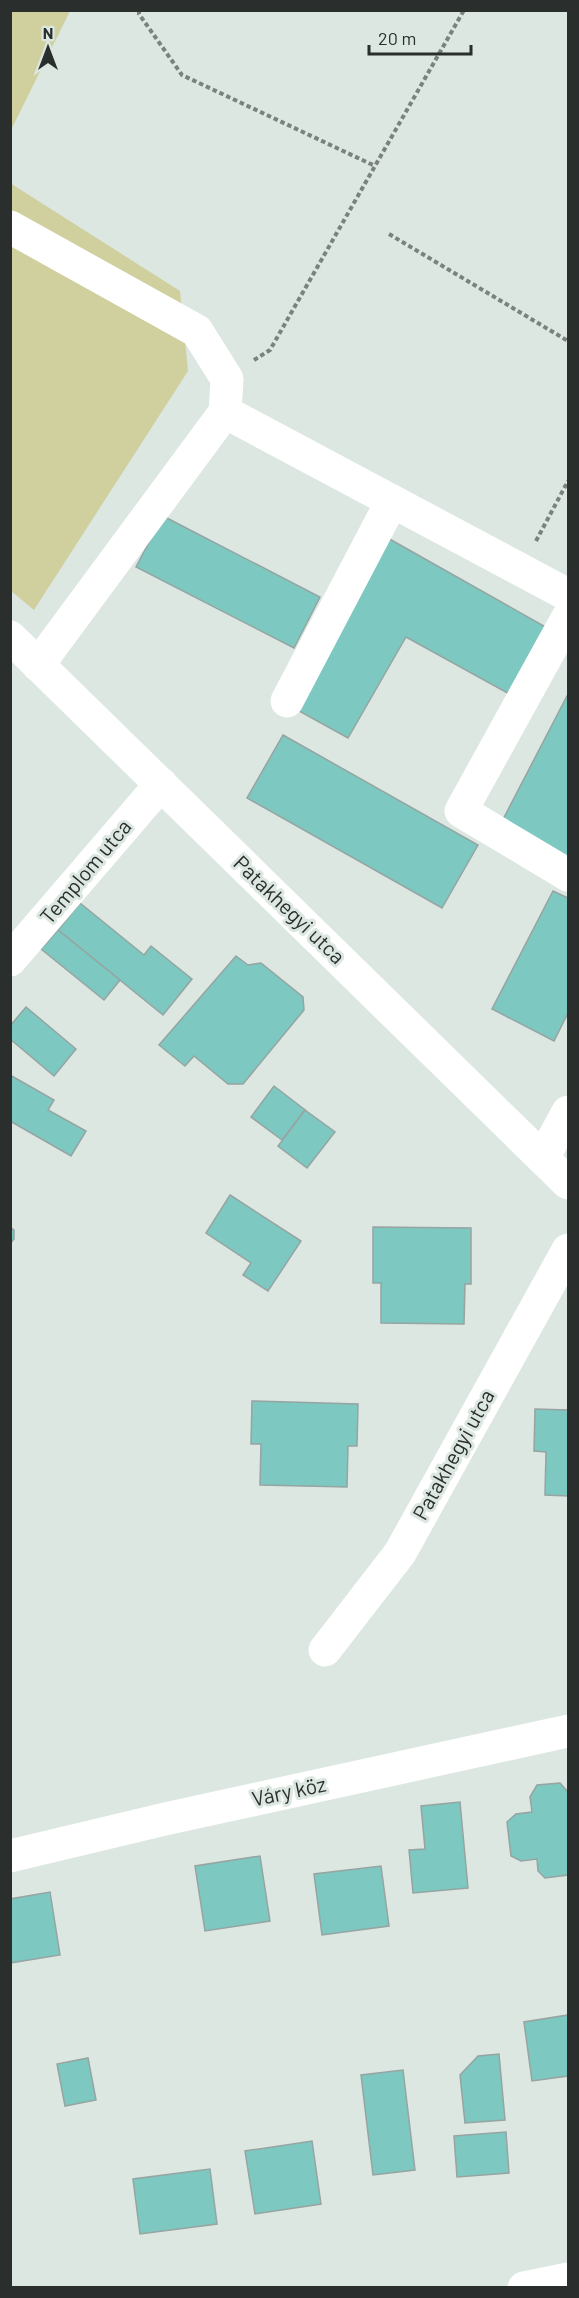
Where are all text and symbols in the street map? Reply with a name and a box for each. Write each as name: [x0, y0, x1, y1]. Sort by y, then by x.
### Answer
north arrow: [18, 18, 78, 78]
scale bar: [369, 18, 471, 56]
text: N: [43, 23, 53, 42]
text: 20 m: [378, 27, 416, 49]
street label: Templom utca: [34, 814, 136, 928]
street label: Patakhegyi utca: [229, 850, 351, 968]
street label: Patakhegyi utca: [407, 1385, 499, 1524]
street label: Váry köz: [249, 1771, 328, 1811]

